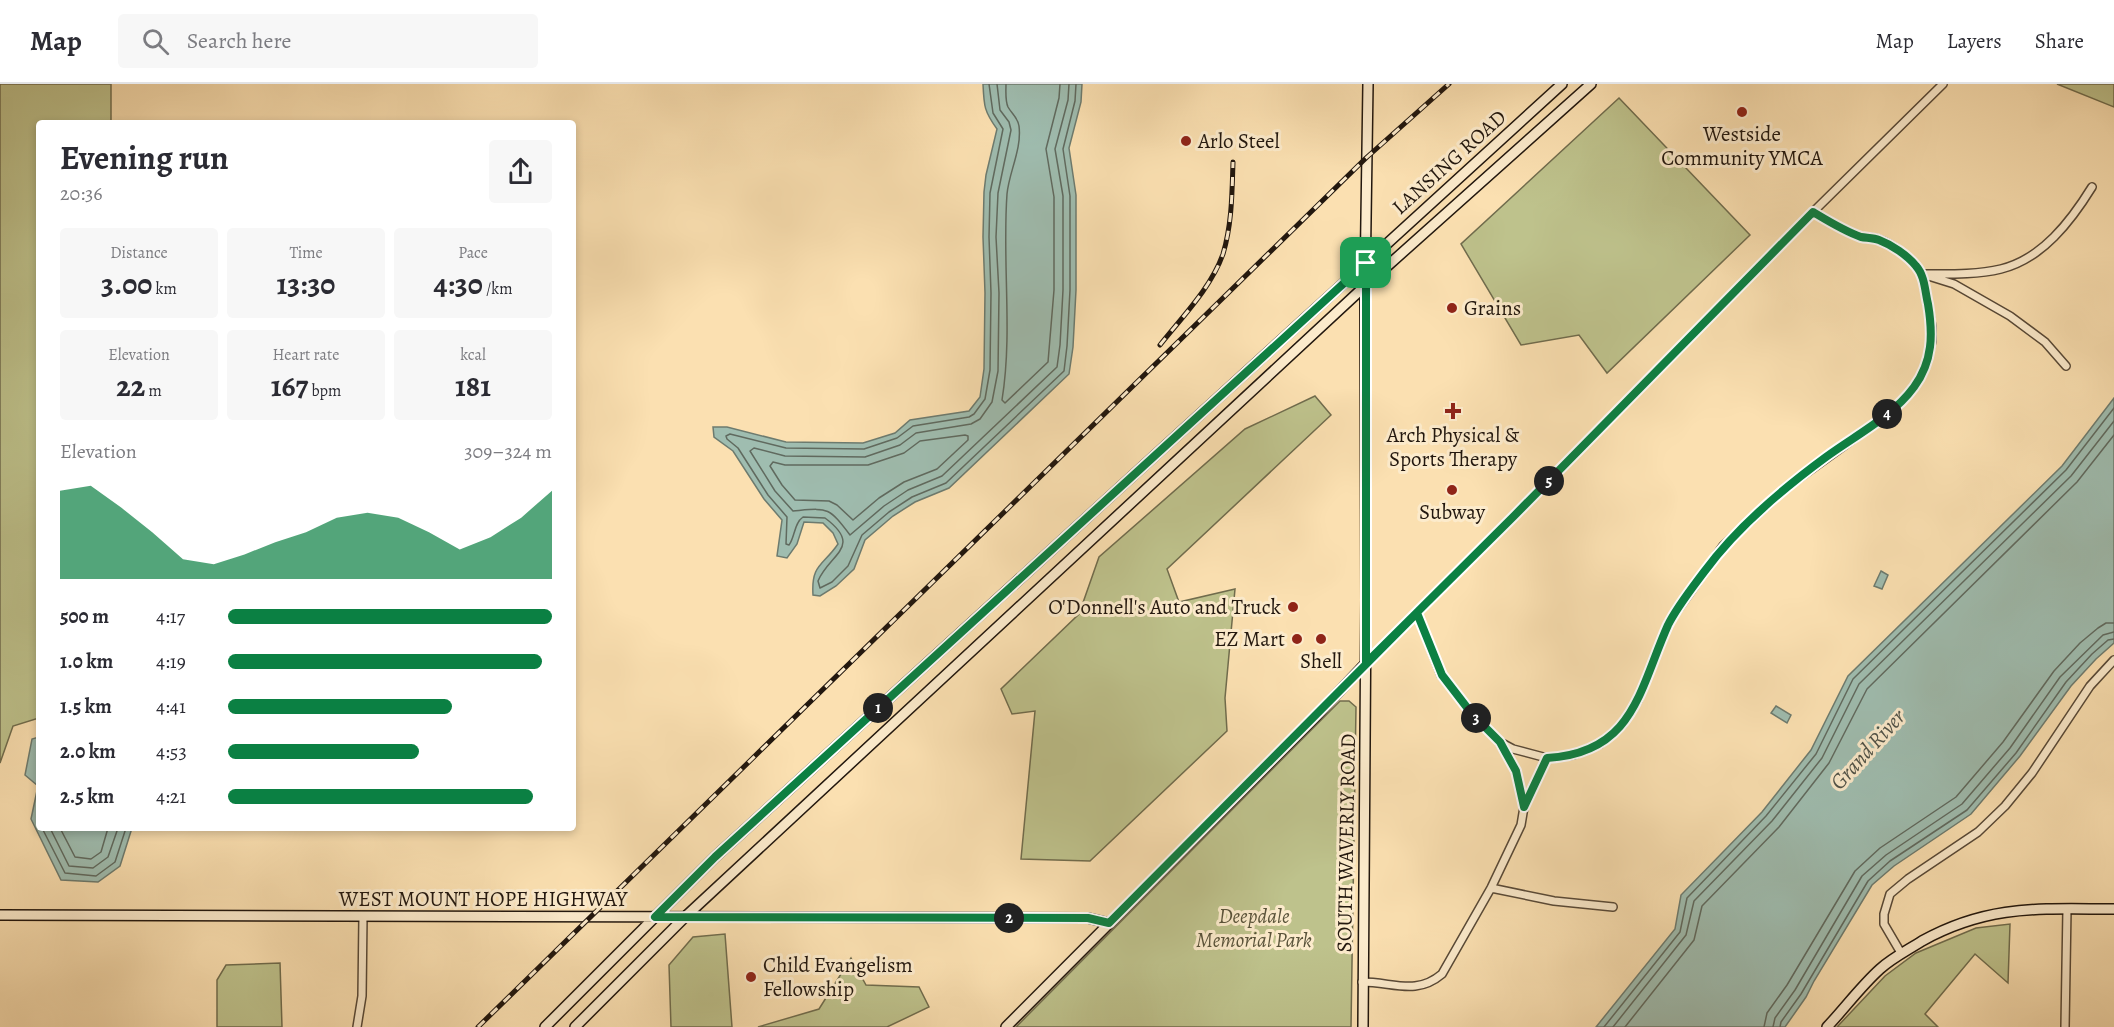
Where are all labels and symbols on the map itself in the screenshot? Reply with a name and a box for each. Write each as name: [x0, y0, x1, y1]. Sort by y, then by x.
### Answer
street label: LANSING ROAD: [1386, 103, 1512, 221]
marker: Westside Community YMCA: [1735, 105, 1749, 119]
place label: Westside Community YMCA: [1661, 120, 1823, 172]
place label: Arlo Steel: [1197, 127, 1280, 155]
marker: Arlo Steel: [1179, 134, 1193, 148]
pin: [1340, 237, 1391, 288]
place label: Grains: [1464, 294, 1521, 322]
marker: Grains: [1445, 301, 1459, 315]
pin: 4: [1872, 399, 1902, 429]
marker: Arch Physical & Sports Therapy: [1444, 402, 1462, 420]
place label: Arch Physical & Sports Therapy: [1386, 421, 1520, 473]
pin: 5: [1534, 466, 1564, 496]
marker: Subway: [1445, 483, 1459, 497]
place label: Subway: [1419, 498, 1486, 526]
place label: O'Donnell's Auto and Truck: [1048, 593, 1282, 621]
marker: O'Donnell's Auto and Truck: [1286, 600, 1300, 614]
place label: EZ Mart: [1214, 625, 1285, 653]
marker: EZ Mart: [1290, 632, 1304, 646]
marker: Shell: [1314, 632, 1328, 646]
place label: Shell: [1300, 647, 1342, 675]
pin: 1: [863, 693, 893, 723]
water label: Grand River: [1824, 702, 1913, 796]
pin: 3: [1461, 703, 1491, 733]
street label: SOUTH WAVERLY ROAD: [1330, 733, 1362, 953]
street label: WEST MOUNT HOPE HIGHWAY: [338, 885, 628, 913]
park label: Deepdale Memorial Park: [1196, 902, 1312, 954]
pin: 2: [994, 903, 1024, 933]
place label: Child Evangelism Fellowship: [763, 951, 913, 1003]
marker: Child Evangelism Fellowship: [744, 970, 758, 984]

